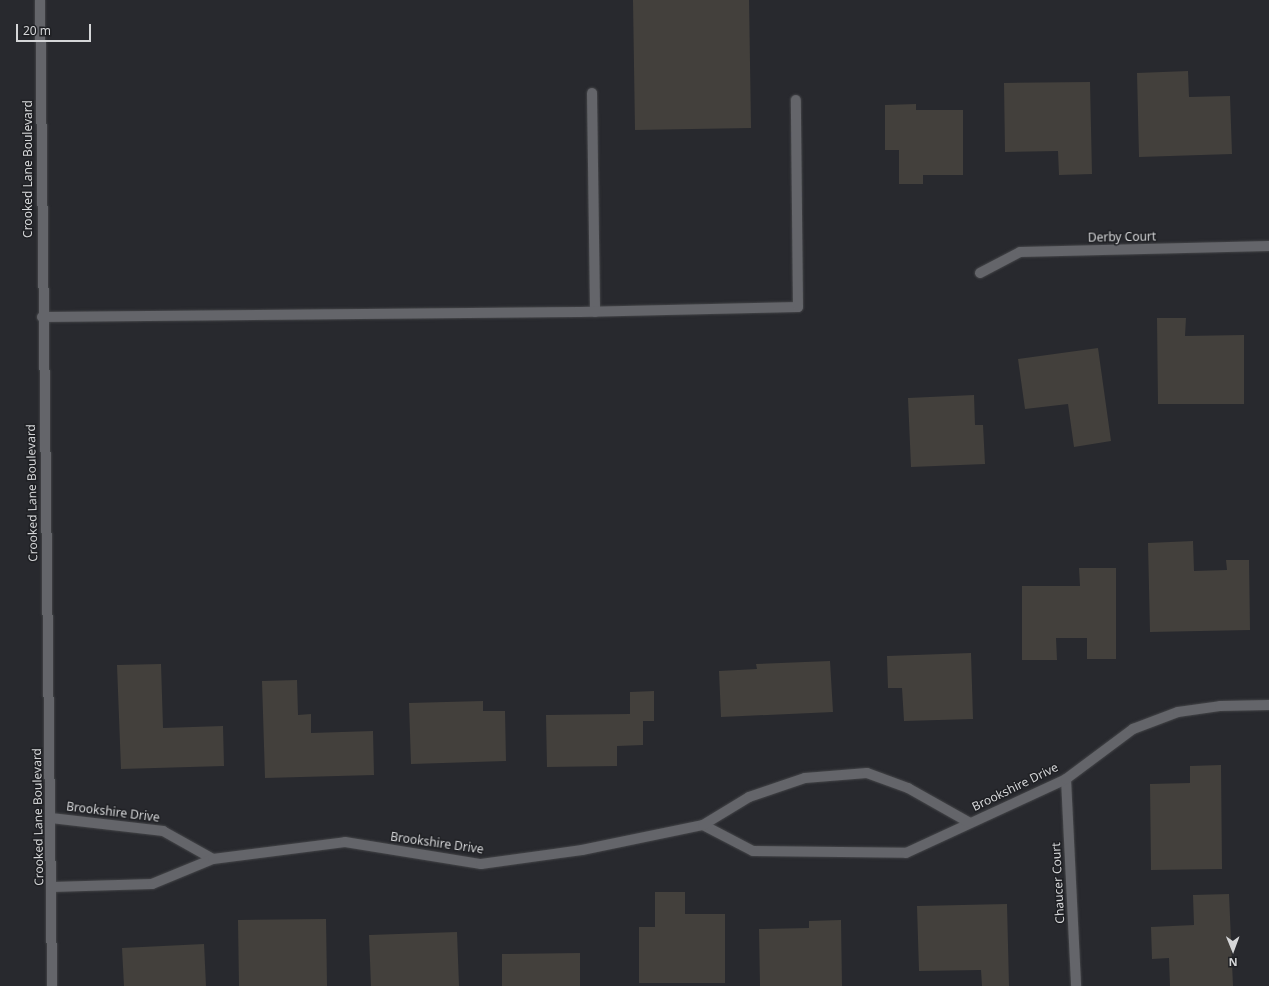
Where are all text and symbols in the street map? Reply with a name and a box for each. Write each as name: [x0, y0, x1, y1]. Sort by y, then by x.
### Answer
scale bar: [18, 16, 93, 42]
text: 20 m: [23, 22, 51, 39]
street label: Crooked Lane Boulevard: [21, 100, 35, 238]
street label: Derby Court: [1088, 229, 1156, 245]
street label: Crooked Lane Boulevard: [24, 424, 40, 562]
street label: Crooked Lane Boulevard: [30, 748, 46, 886]
street label: Brookshire Drive: [970, 760, 1060, 814]
street label: Brookshire Drive: [65, 799, 161, 825]
street label: Brookshire Drive: [389, 829, 485, 857]
street label: Chaucer Court: [1049, 842, 1067, 924]
north arrow: [1213, 930, 1253, 970]
text: N: [1229, 955, 1238, 970]

